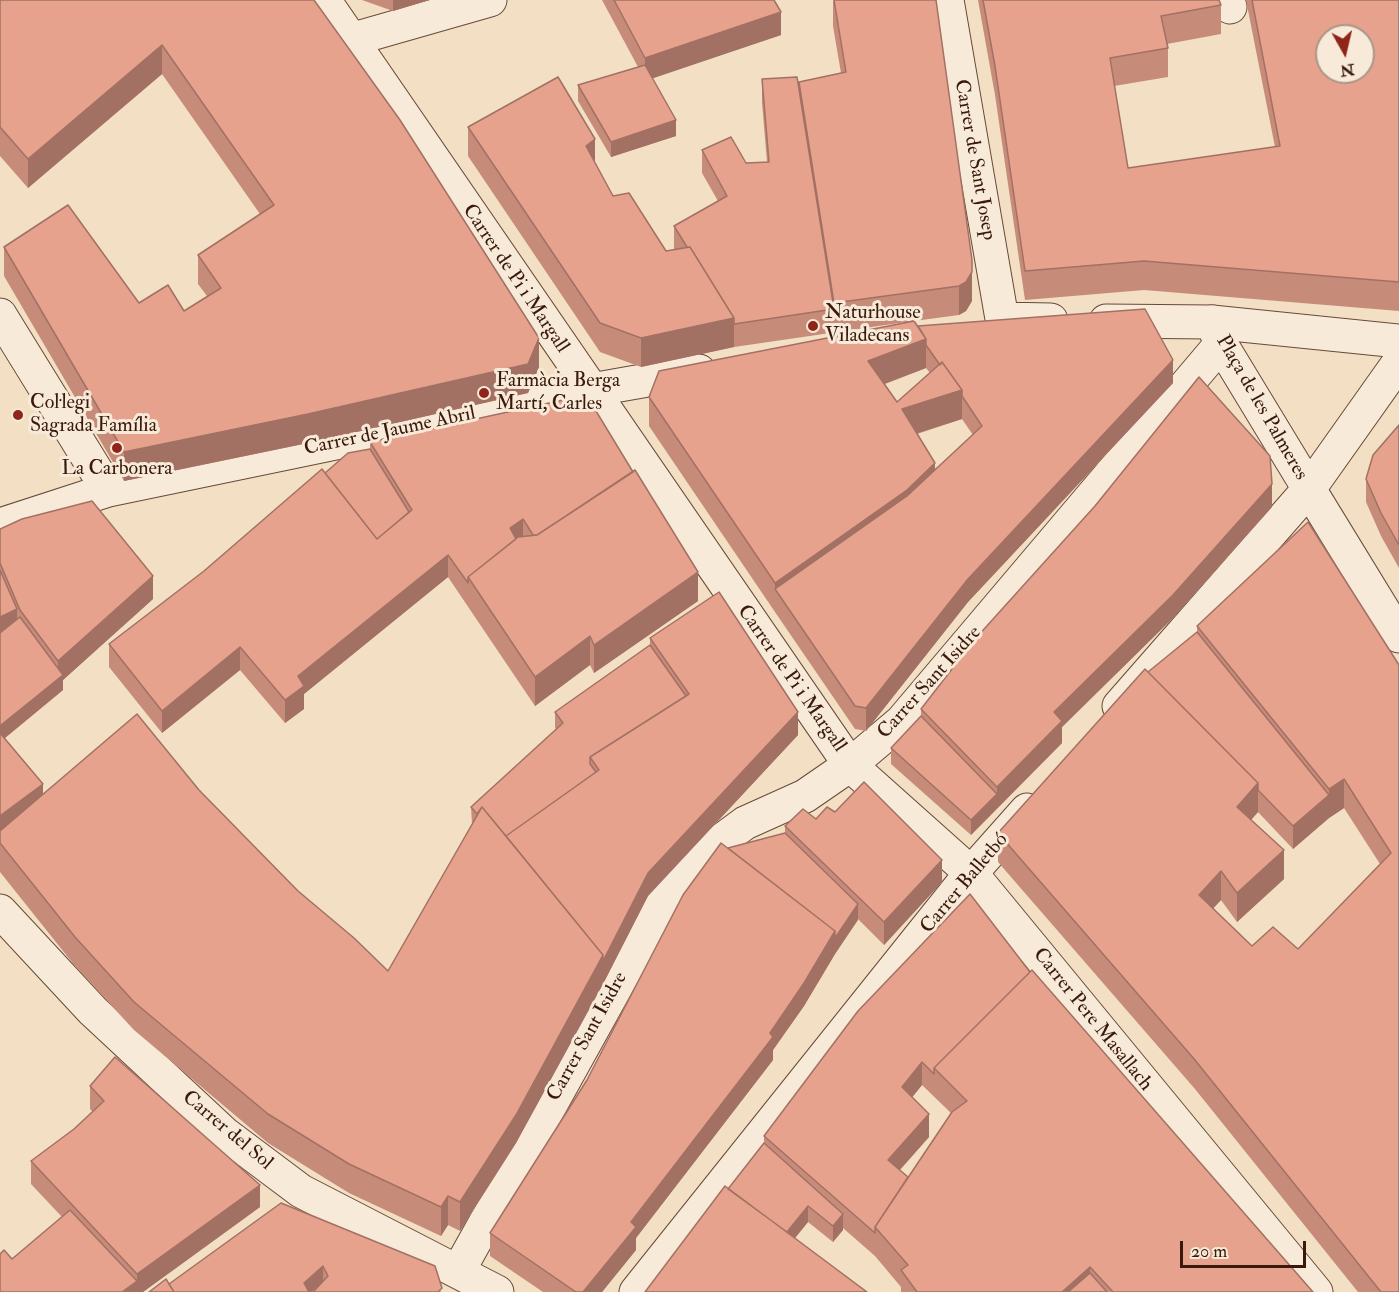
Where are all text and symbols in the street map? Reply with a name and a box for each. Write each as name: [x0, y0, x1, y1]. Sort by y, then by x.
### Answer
north arrow: [1315, 24, 1375, 84]
text: N: [1339, 59, 1356, 81]
street label: Carrer de Sant Josep: [948, 78, 1000, 242]
street label: Carrer de Pi i Margall: [456, 200, 574, 358]
place label: Naturhouse Viladecans: [825, 302, 921, 349]
marker: Naturhouse Viladecans: [806, 319, 820, 333]
street label: Plaça de les Palmeres: [1210, 331, 1312, 485]
place label: Farmàcia Berga Martí, Carles: [496, 370, 620, 417]
marker: Farmàcia Berga Martí, Carles: [477, 386, 491, 400]
place label: Col·legi Sagrada Família: [30, 392, 157, 439]
street label: Carrer de Jaume Abril: [302, 402, 478, 462]
marker: Col·legi Sagrada Família: [11, 408, 25, 422]
marker: La Carbonera: [110, 441, 124, 455]
place label: La Carbonera: [62, 458, 172, 482]
street label: Carrer de Pi i Margall: [731, 601, 851, 757]
street label: Carrer Sant Isidre: [873, 622, 987, 744]
street label: Carrer Balletbó: [916, 829, 1014, 939]
street label: Carrer Pere Masallach: [1027, 944, 1157, 1096]
street label: Carrer Sant Isidre: [543, 968, 633, 1106]
street label: Carrer del Sol: [177, 1086, 277, 1176]
scale bar: [1183, 1229, 1309, 1267]
text: 20 m: [1191, 1240, 1227, 1263]

